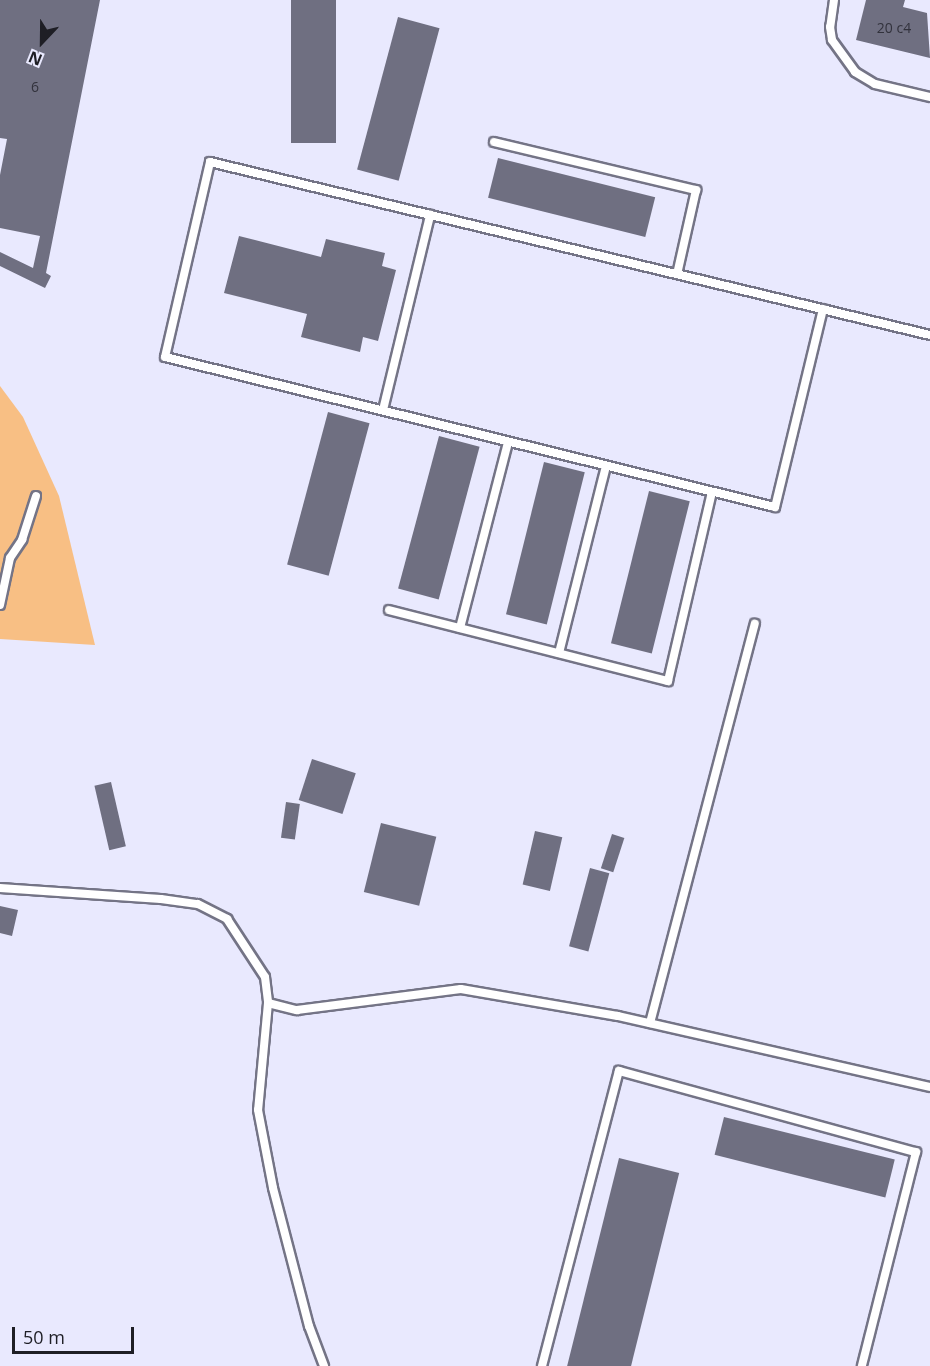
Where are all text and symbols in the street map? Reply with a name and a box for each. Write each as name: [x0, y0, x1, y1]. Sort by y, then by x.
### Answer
north arrow: [12, 12, 72, 72]
house number: 20 с4: [877, 20, 911, 36]
text: N: [25, 46, 45, 71]
house number: 6: [31, 79, 39, 95]
scale bar: [15, 1315, 136, 1353]
text: 50 m: [23, 1325, 65, 1349]

